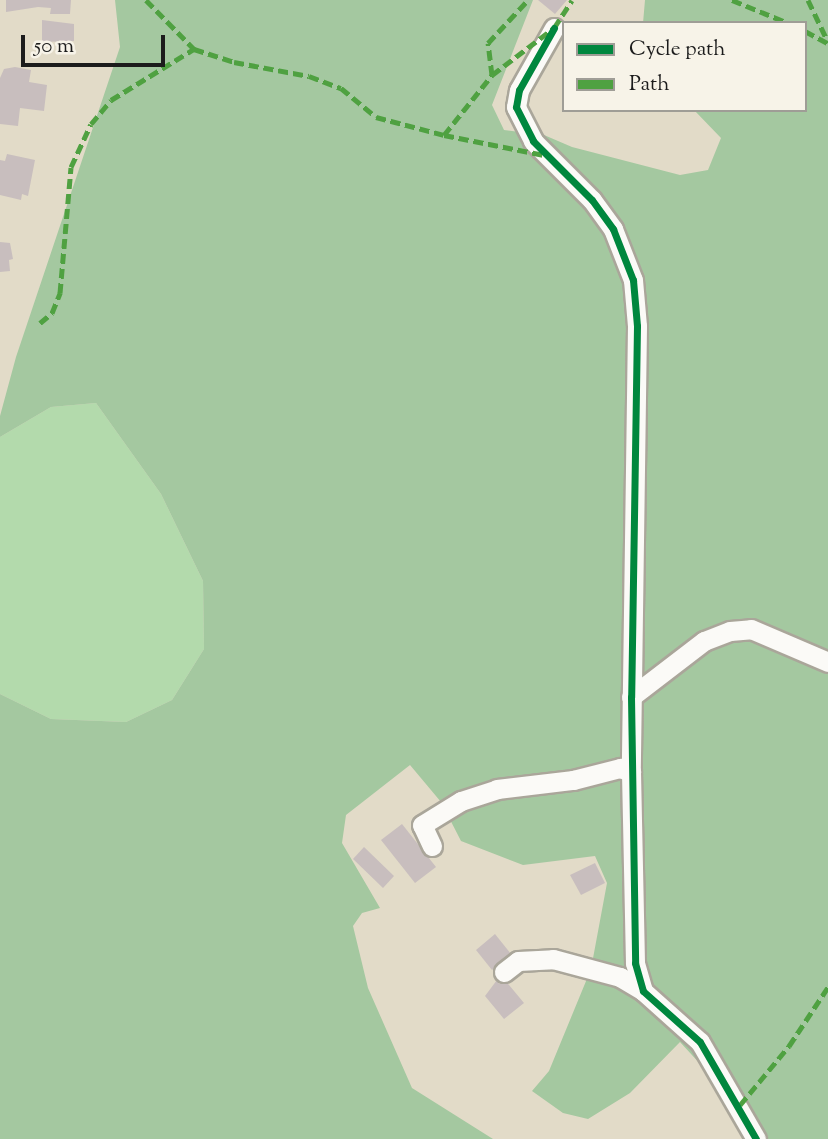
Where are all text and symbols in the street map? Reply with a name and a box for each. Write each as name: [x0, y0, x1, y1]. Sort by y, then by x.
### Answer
scale bar: [24, 21, 168, 65]
legend: [562, 21, 807, 112]
text: 50 m: [34, 32, 74, 62]
text: Cycle path: [629, 35, 726, 65]
text: Path: [629, 70, 670, 100]

